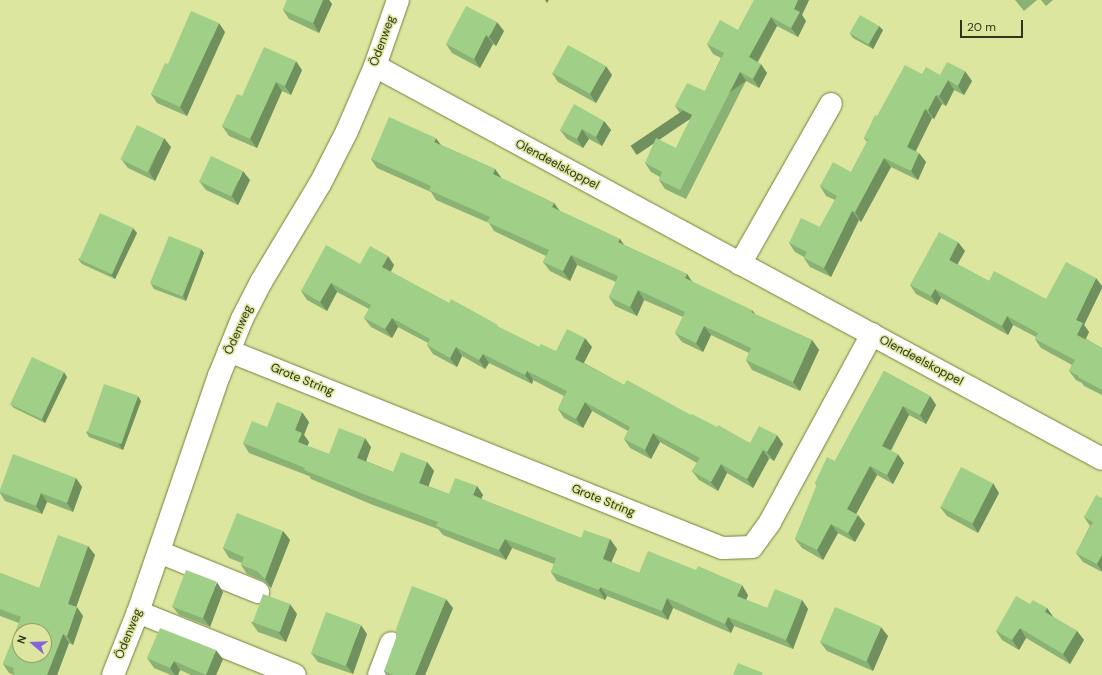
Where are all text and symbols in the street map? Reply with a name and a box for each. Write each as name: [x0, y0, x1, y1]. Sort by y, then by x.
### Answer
scale bar: [962, 12, 1025, 38]
street label: Ödenweg: [367, 14, 399, 68]
text: 20 m: [967, 19, 996, 35]
street label: Olendeelskoppel: [513, 137, 601, 193]
street label: Ödenweg: [222, 303, 256, 357]
street label: Olendeelskoppel: [877, 333, 965, 389]
street label: Grote String: [268, 361, 336, 399]
street label: Grote String: [569, 482, 637, 520]
street label: Ödenweg: [112, 607, 146, 661]
north arrow: [12, 623, 52, 663]
text: N: [14, 633, 30, 645]

